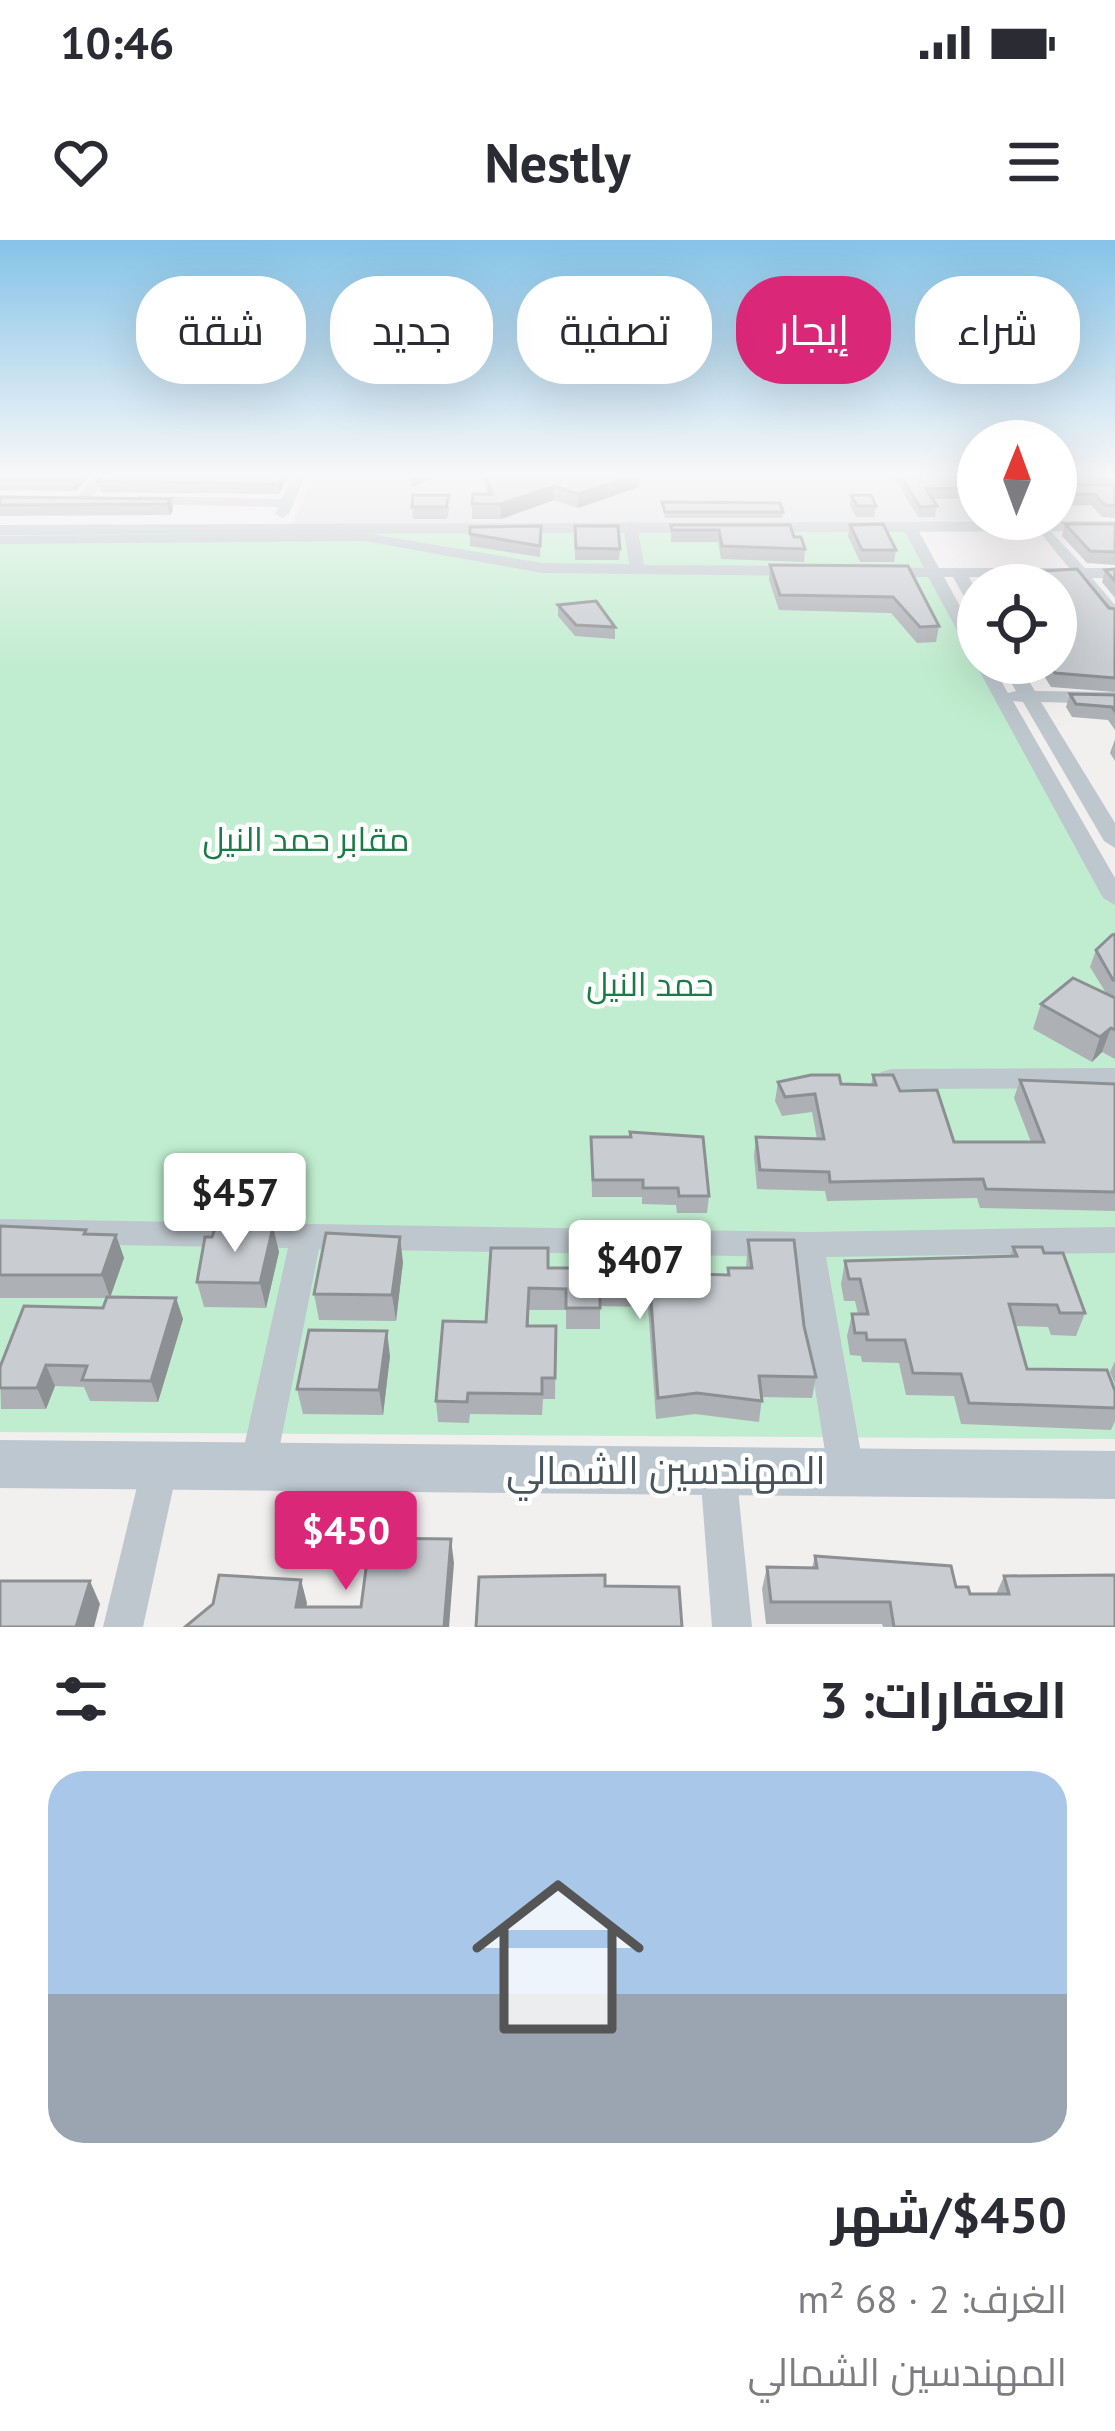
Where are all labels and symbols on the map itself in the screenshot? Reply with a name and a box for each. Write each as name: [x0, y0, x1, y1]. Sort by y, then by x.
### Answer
north arrow: [957, 420, 1077, 540]
park label: مقابر حمد النيل: [202, 817, 410, 860]
park label: حمد النيل: [586, 962, 714, 1005]
pin: $457: [164, 1153, 306, 1255]
pin: $407: [569, 1220, 711, 1322]
street label: المهندسين الشمالي: [506, 1444, 826, 1501]
pin: $450: [275, 1491, 417, 1593]

